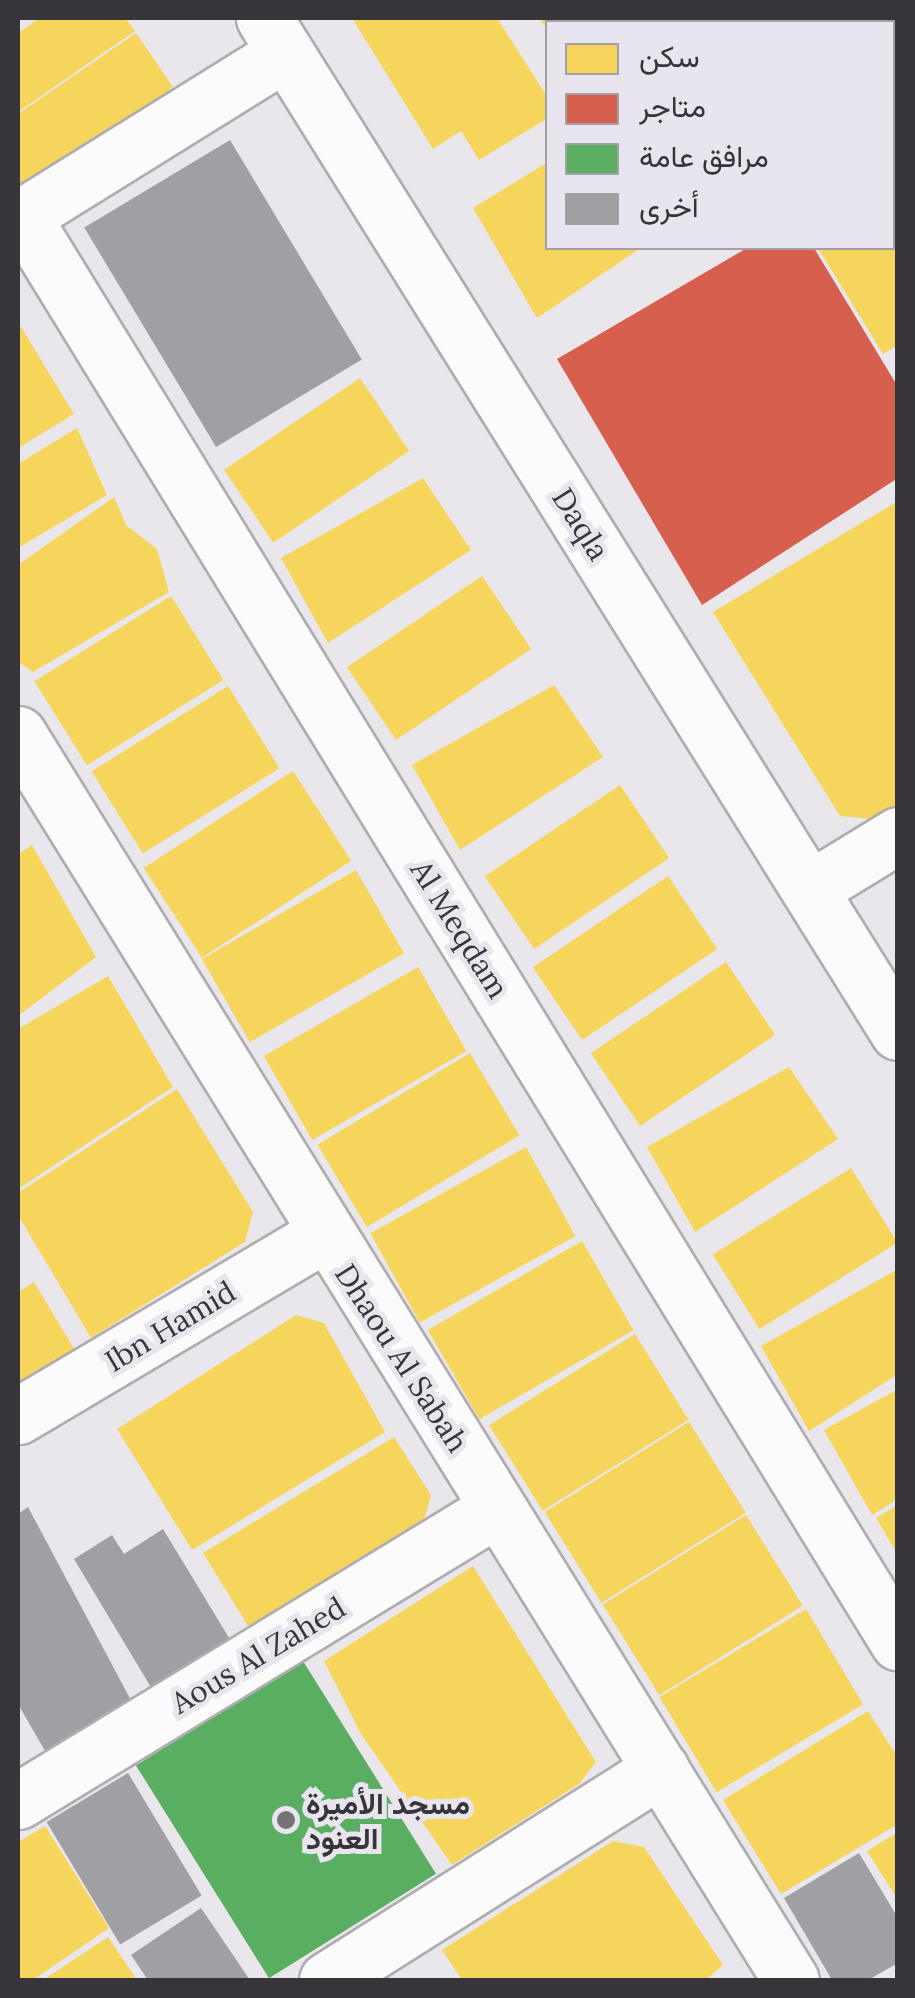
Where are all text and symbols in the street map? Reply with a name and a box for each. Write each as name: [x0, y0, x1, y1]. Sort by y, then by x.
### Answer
legend: [545, 20, 895, 250]
text: سكن: [639, 37, 700, 75]
text: متاجر: [639, 87, 706, 125]
text: مرافق عامة: [639, 137, 769, 175]
text: أخرى: [639, 187, 699, 225]
street label: Daqla: [545, 481, 617, 567]
street label: Al Meqdam: [403, 853, 517, 1005]
street label: Dhaou Al Sabah: [328, 1257, 476, 1459]
street label: Ibn Hamid: [98, 1273, 242, 1379]
street label: Aous Al Zahed: [164, 1589, 352, 1721]
place label: مسجد الأميرة العنود: [306, 1785, 470, 1856]
marker: مسجد الأميرة العنود: [275, 1809, 297, 1831]

